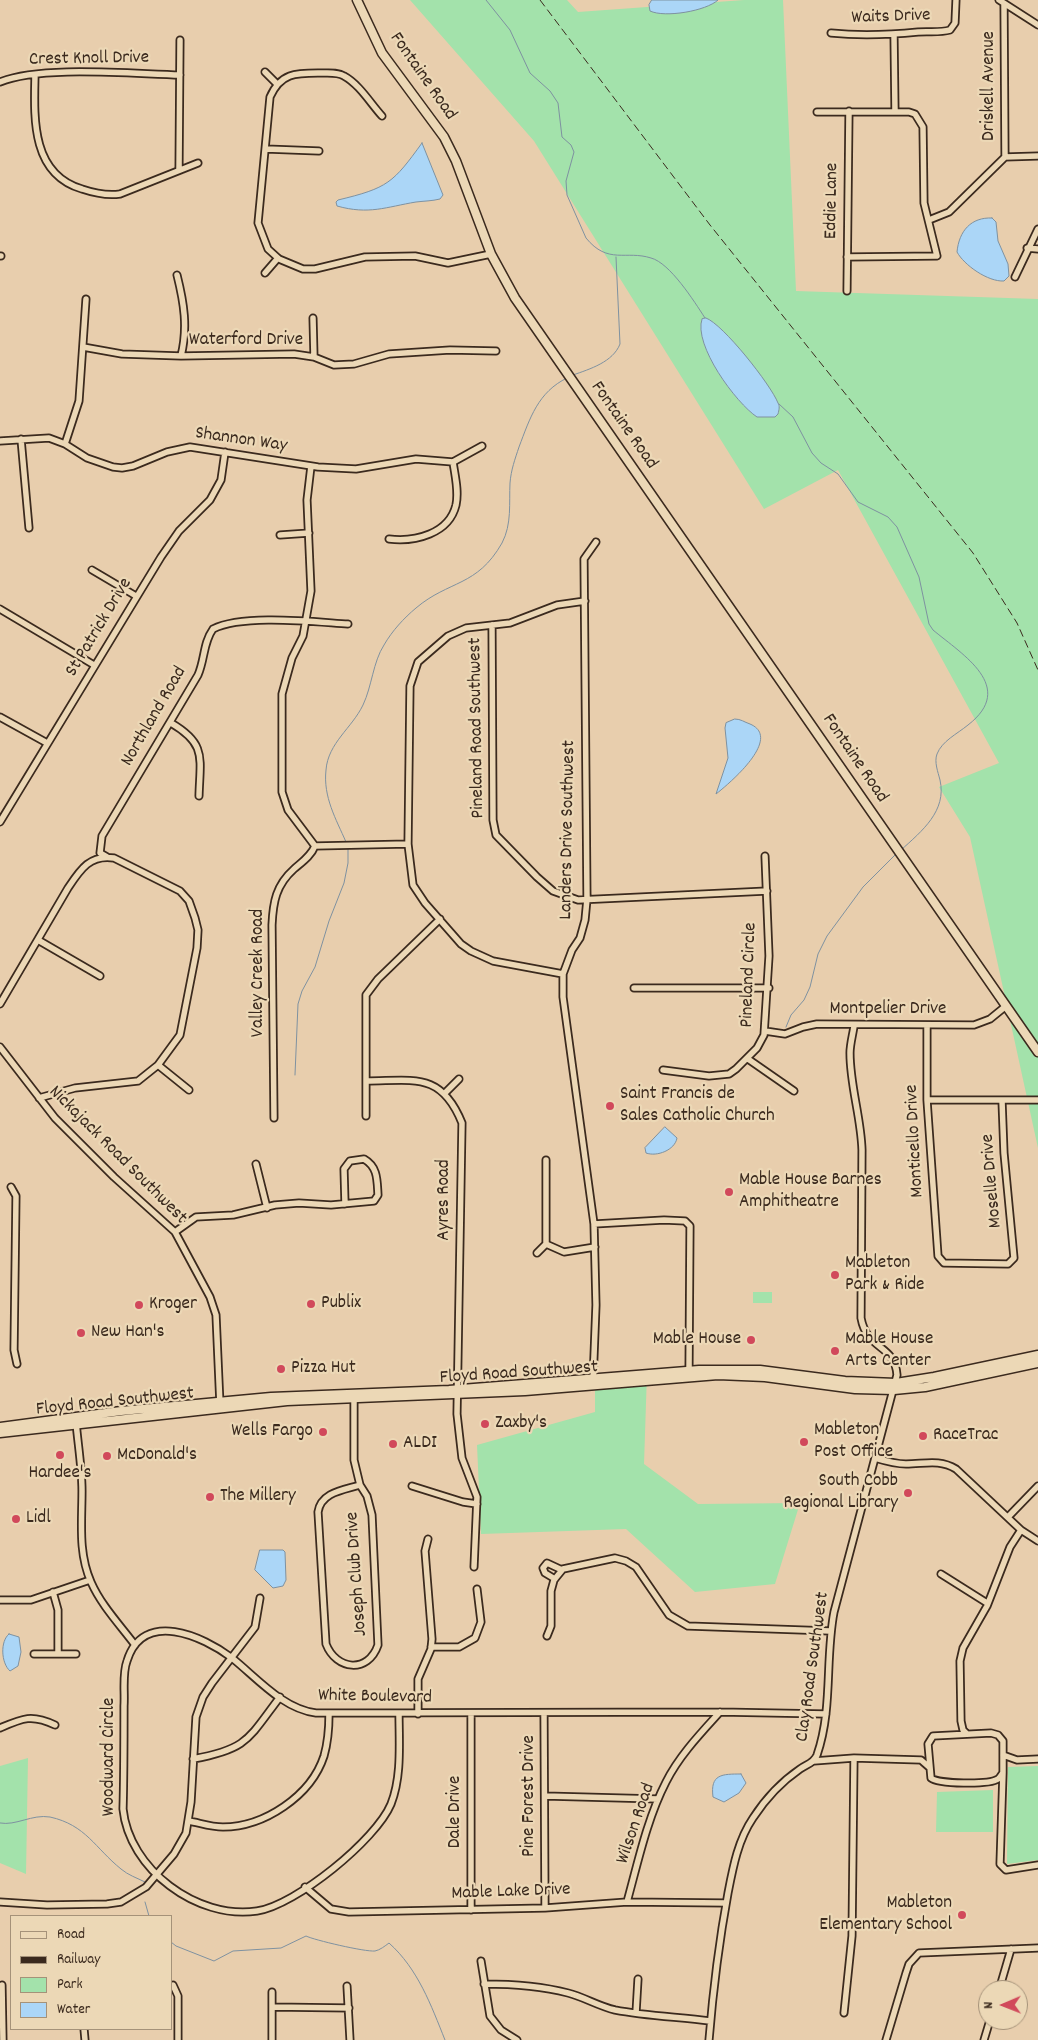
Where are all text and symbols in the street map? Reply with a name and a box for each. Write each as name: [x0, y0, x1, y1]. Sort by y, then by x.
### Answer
street label: Waits Drive: [851, 5, 931, 31]
street label: Fontaine Road: [383, 29, 461, 125]
street label: Driskell Avenue: [979, 31, 1001, 141]
street label: Crest Knoll Drive: [29, 48, 149, 72]
street label: Eddie Lane: [821, 163, 845, 239]
street label: Waterford Drive: [189, 330, 303, 352]
street label: Fontaine Road: [584, 378, 662, 474]
street label: Shannon Way: [194, 423, 288, 459]
street label: St Patrick Drive: [62, 574, 138, 682]
street label: Pineland Road Southwest: [465, 637, 491, 819]
street label: Northland Road: [117, 663, 193, 771]
street label: Fontaine Road: [816, 710, 892, 808]
street label: Landers Drive Southwest: [556, 740, 582, 920]
street label: Valley Creek Road: [248, 909, 270, 1037]
street label: Pineland Circle: [737, 922, 763, 1028]
street label: Montpelier Drive: [830, 999, 946, 1021]
street label: Nickajack Road Southwest: [43, 1082, 191, 1230]
place label: Saint Francis de Sales Catholic Church: [620, 1084, 775, 1128]
street label: Monticello Drive: [902, 1084, 930, 1198]
marker: Saint Francis de Sales Catholic Church: [604, 1100, 616, 1112]
street label: Moselle Drive: [978, 1133, 1008, 1229]
street label: Ayres Road: [434, 1159, 456, 1241]
place label: Mable House Barnes Amphitheatre: [739, 1170, 882, 1214]
marker: Mable House Barnes Amphitheatre: [723, 1186, 735, 1198]
place label: Mableton Park & Ride: [845, 1253, 924, 1297]
marker: Mableton Park & Ride: [829, 1269, 841, 1281]
place label: Publix: [321, 1293, 361, 1315]
place label: Kroger: [149, 1294, 197, 1316]
marker: Publix: [305, 1298, 317, 1310]
marker: Kroger: [133, 1299, 145, 1311]
place label: New Han's: [91, 1322, 164, 1344]
marker: New Han's: [75, 1327, 87, 1339]
place label: Mable House: [653, 1329, 741, 1351]
place label: Mable House Arts Center: [845, 1329, 933, 1373]
marker: Mable House: [745, 1334, 757, 1346]
marker: Mable House Arts Center: [829, 1345, 841, 1357]
street label: Floyd Road Southwest: [439, 1357, 599, 1391]
place label: Pizza Hut: [291, 1358, 356, 1380]
marker: Pizza Hut: [275, 1363, 287, 1375]
street label: Floyd Road Southwest: [35, 1383, 195, 1423]
place label: Zaxby's: [495, 1413, 547, 1435]
marker: Zaxby's: [479, 1418, 491, 1430]
place label: Mableton Post Office: [814, 1420, 893, 1464]
place label: Wells Fargo: [231, 1421, 313, 1443]
place label: RaceTrac: [933, 1425, 998, 1447]
marker: Wells Fargo: [317, 1426, 329, 1438]
marker: RaceTrac: [917, 1430, 929, 1442]
place label: ALDI: [403, 1433, 437, 1455]
marker: Mableton Post Office: [798, 1436, 810, 1448]
marker: ALDI: [387, 1438, 399, 1450]
place label: McDonald's: [117, 1445, 197, 1467]
marker: Hardee's: [54, 1449, 66, 1461]
marker: McDonald's: [101, 1450, 113, 1462]
place label: Hardee's: [28, 1463, 92, 1485]
place label: South Cobb Regional Library: [783, 1471, 898, 1515]
place label: The Millery: [220, 1486, 296, 1508]
marker: South Cobb Regional Library: [902, 1487, 914, 1499]
marker: The Millery: [204, 1491, 216, 1503]
place label: Lidl: [26, 1508, 51, 1530]
street label: Joseph Club Drive: [342, 1511, 374, 1637]
marker: Lidl: [10, 1513, 22, 1525]
street label: Clay Road Southwest: [792, 1591, 836, 1743]
street label: White Boulevard: [318, 1686, 432, 1710]
street label: Woodward Circle: [99, 1698, 121, 1816]
street label: Pine Forest Drive: [519, 1735, 541, 1857]
street label: Dale Drive: [445, 1776, 467, 1848]
street label: Wilson Road: [613, 1781, 661, 1867]
street label: Mable Lake Drive: [451, 1880, 571, 1906]
place label: Mableton Elementary School: [819, 1893, 952, 1937]
marker: Mableton Elementary School: [956, 1909, 968, 1921]
legend: [10, 1915, 172, 2030]
text: Road: [57, 1924, 85, 1946]
text: Railway: [57, 1949, 100, 1971]
text: Park: [57, 1974, 83, 1996]
north arrow: [978, 1980, 1028, 2030]
text: Water: [57, 1999, 90, 2021]
text: N: [979, 2002, 999, 2009]

